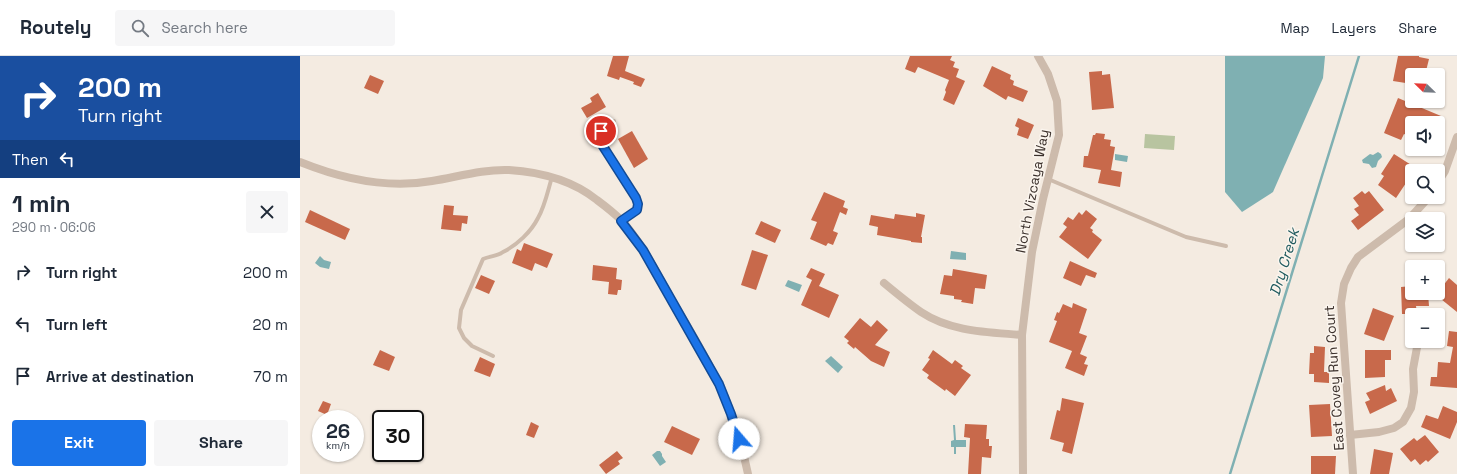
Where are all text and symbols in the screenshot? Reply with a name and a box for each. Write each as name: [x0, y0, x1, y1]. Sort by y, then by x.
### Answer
search box: [115, 10, 395, 46]
text: Routely: [20, 15, 91, 40]
icon: search: [129, 17, 151, 39]
text: Search here: [161, 18, 248, 37]
text: Map: [1280, 19, 1310, 37]
text: Layers: [1332, 19, 1376, 37]
text: Share: [1398, 19, 1437, 37]
north arrow: [1405, 68, 1445, 108]
map controls: [1405, 68, 1445, 348]
text: 200 m: [78, 69, 162, 105]
icon: right: [12, 72, 64, 124]
text: Turn right: [78, 104, 162, 127]
pin: [584, 114, 618, 148]
button: sound: [1405, 116, 1445, 156]
icon: arrive: [590, 120, 612, 142]
street label: North Vizcaya Way: [1011, 128, 1053, 254]
icon: left: [56, 148, 78, 170]
text: Then: [12, 150, 48, 169]
button: search: [1405, 164, 1445, 204]
text: 1 min: [12, 188, 71, 219]
button: close: [246, 191, 288, 233]
button: layers: [1405, 212, 1445, 252]
text: 290 m · 06:06: [12, 219, 96, 236]
water label: Dry Creek: [1265, 224, 1304, 298]
button: +: [1405, 260, 1445, 300]
icon: right: [12, 261, 34, 283]
text: Turn right: [46, 263, 117, 282]
text: 200 m: [243, 263, 288, 282]
street label: East Covey Run Court: [1320, 305, 1348, 451]
button: −: [1405, 308, 1445, 348]
icon: left: [12, 313, 34, 335]
text: Turn left: [46, 315, 108, 334]
text: 20 m: [253, 315, 288, 334]
icon: arrive: [12, 365, 34, 387]
text: Arrive at destination: [46, 367, 194, 386]
text: 70 m: [253, 367, 288, 386]
speed limit sign: 30: [372, 410, 424, 462]
text: 26: [326, 418, 350, 444]
position arrow: [718, 418, 760, 460]
button: Exit: [12, 420, 146, 466]
button: Share: [154, 420, 288, 466]
text: km/h: [326, 439, 350, 452]

